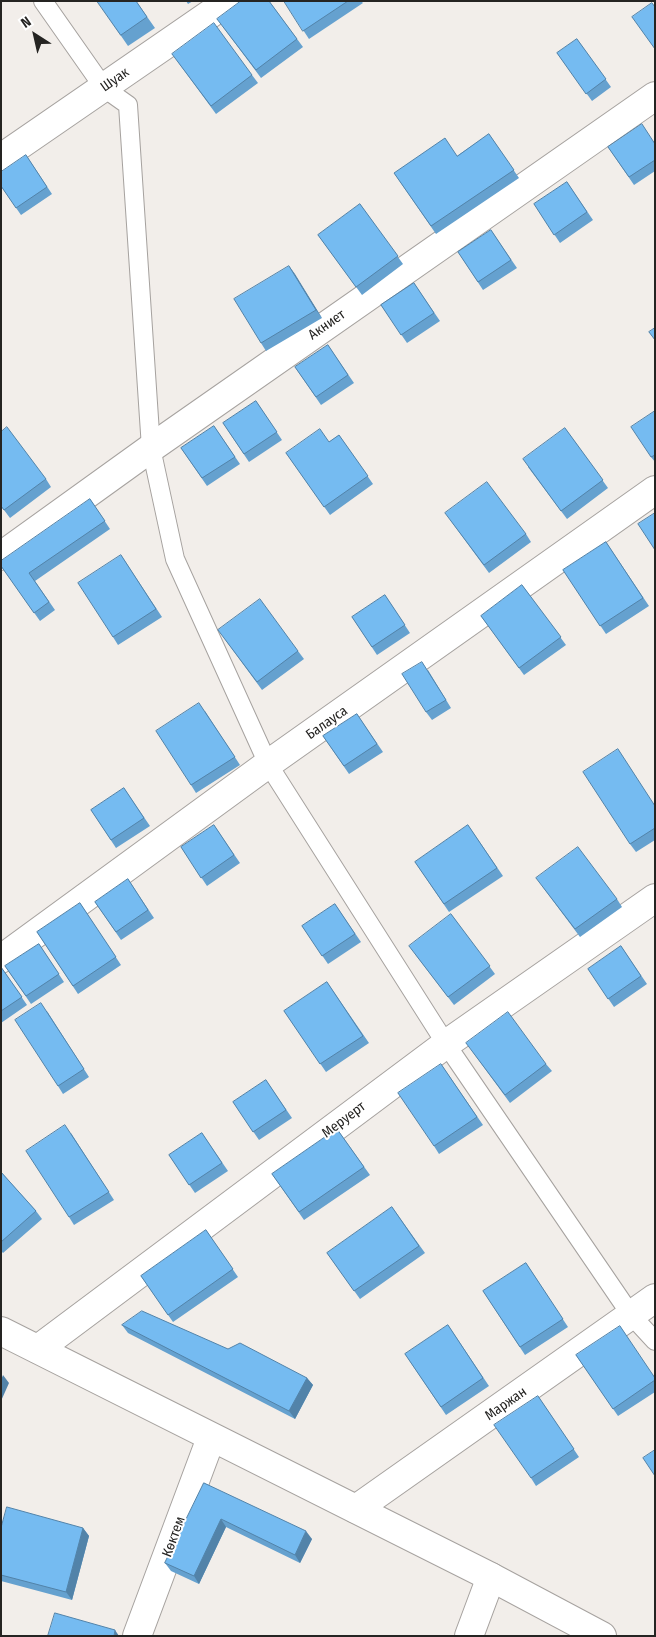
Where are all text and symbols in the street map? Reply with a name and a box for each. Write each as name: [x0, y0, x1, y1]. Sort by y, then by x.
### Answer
north arrow: [10, 10, 60, 60]
text: N: [18, 13, 34, 32]
street label: Шуак: [97, 64, 133, 96]
street label: Акниет: [305, 306, 349, 344]
street label: Балауса: [303, 703, 351, 743]
street label: Меруерт: [319, 1098, 369, 1142]
street label: Маржан: [482, 1384, 530, 1424]
street label: Көктем: [159, 1514, 189, 1560]

